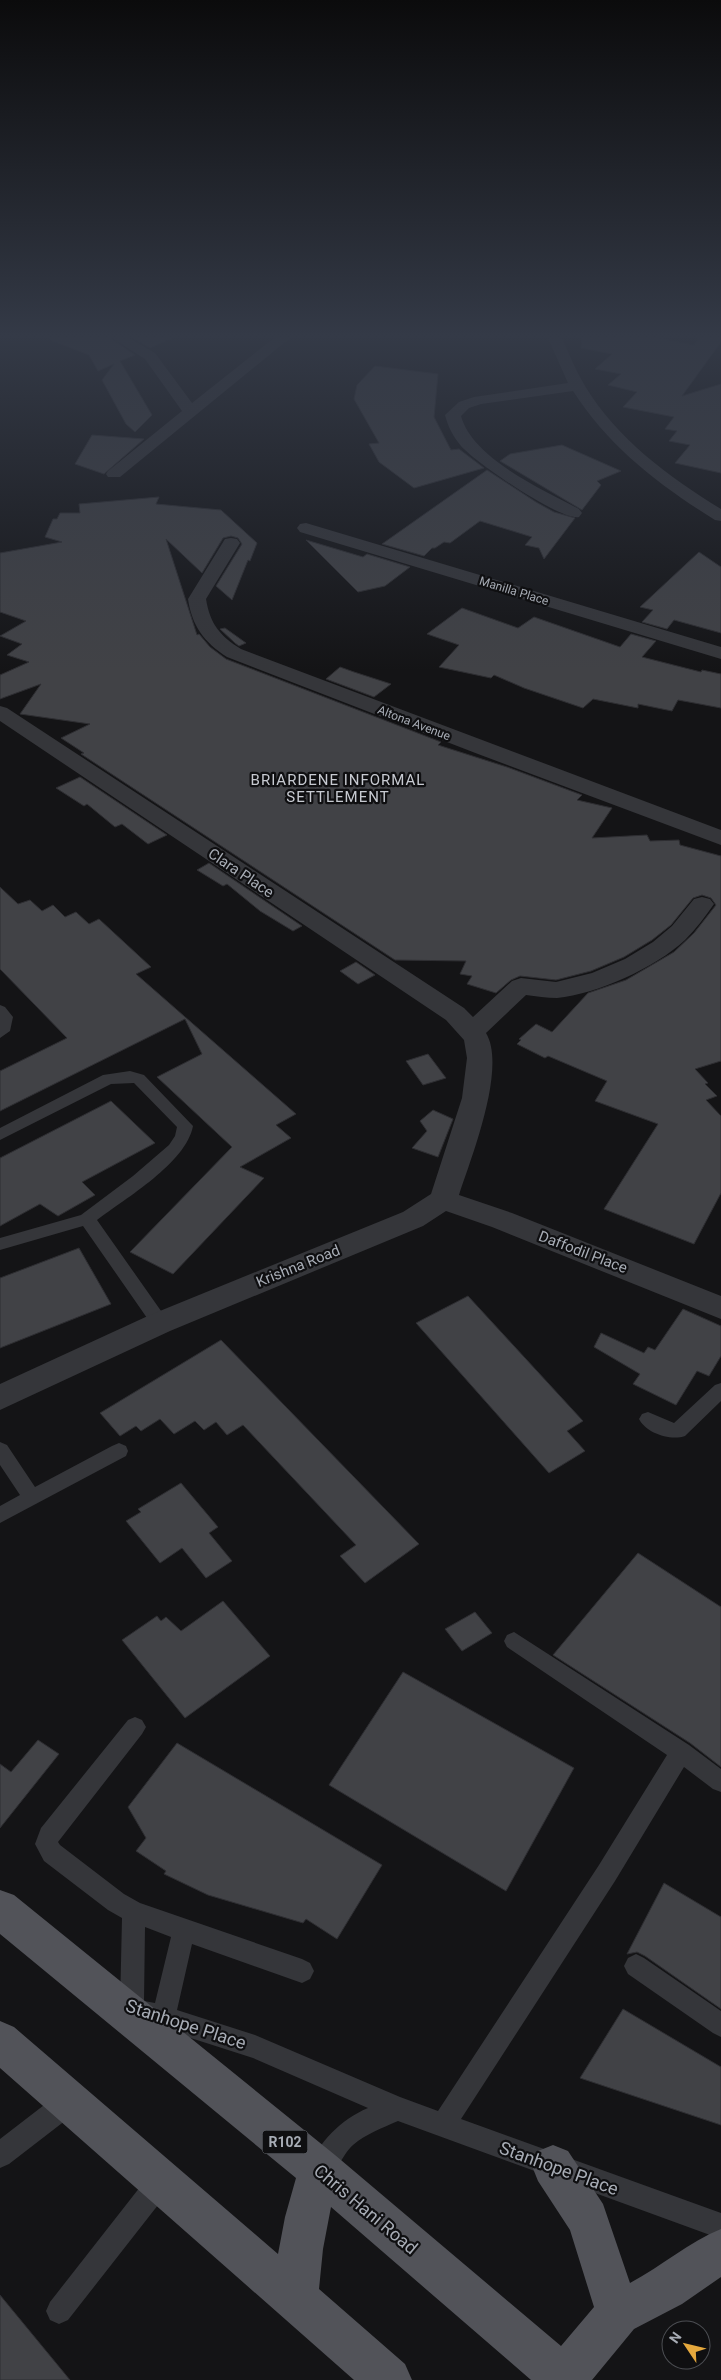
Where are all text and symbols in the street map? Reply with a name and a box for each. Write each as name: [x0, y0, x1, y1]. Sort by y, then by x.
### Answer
street label: Manilla Place: [478, 574, 550, 608]
street label: Altona Avenue: [376, 703, 452, 743]
district label: BRIARDENE INFORMAL SETTLEMENT: [251, 771, 425, 806]
street label: Clara Place: [205, 844, 277, 902]
street label: Daffodil Place: [536, 1227, 630, 1277]
street label: Krishna Road: [253, 1241, 343, 1291]
street label: Stanhope Place: [123, 1995, 249, 2053]
road number: R102: [262, 2130, 308, 2154]
street label: Stanhope Place: [497, 2137, 621, 2199]
street label: Chris Hani Road: [310, 2160, 422, 2258]
north arrow: [661, 2320, 711, 2370]
text: N: [666, 2329, 685, 2346]

